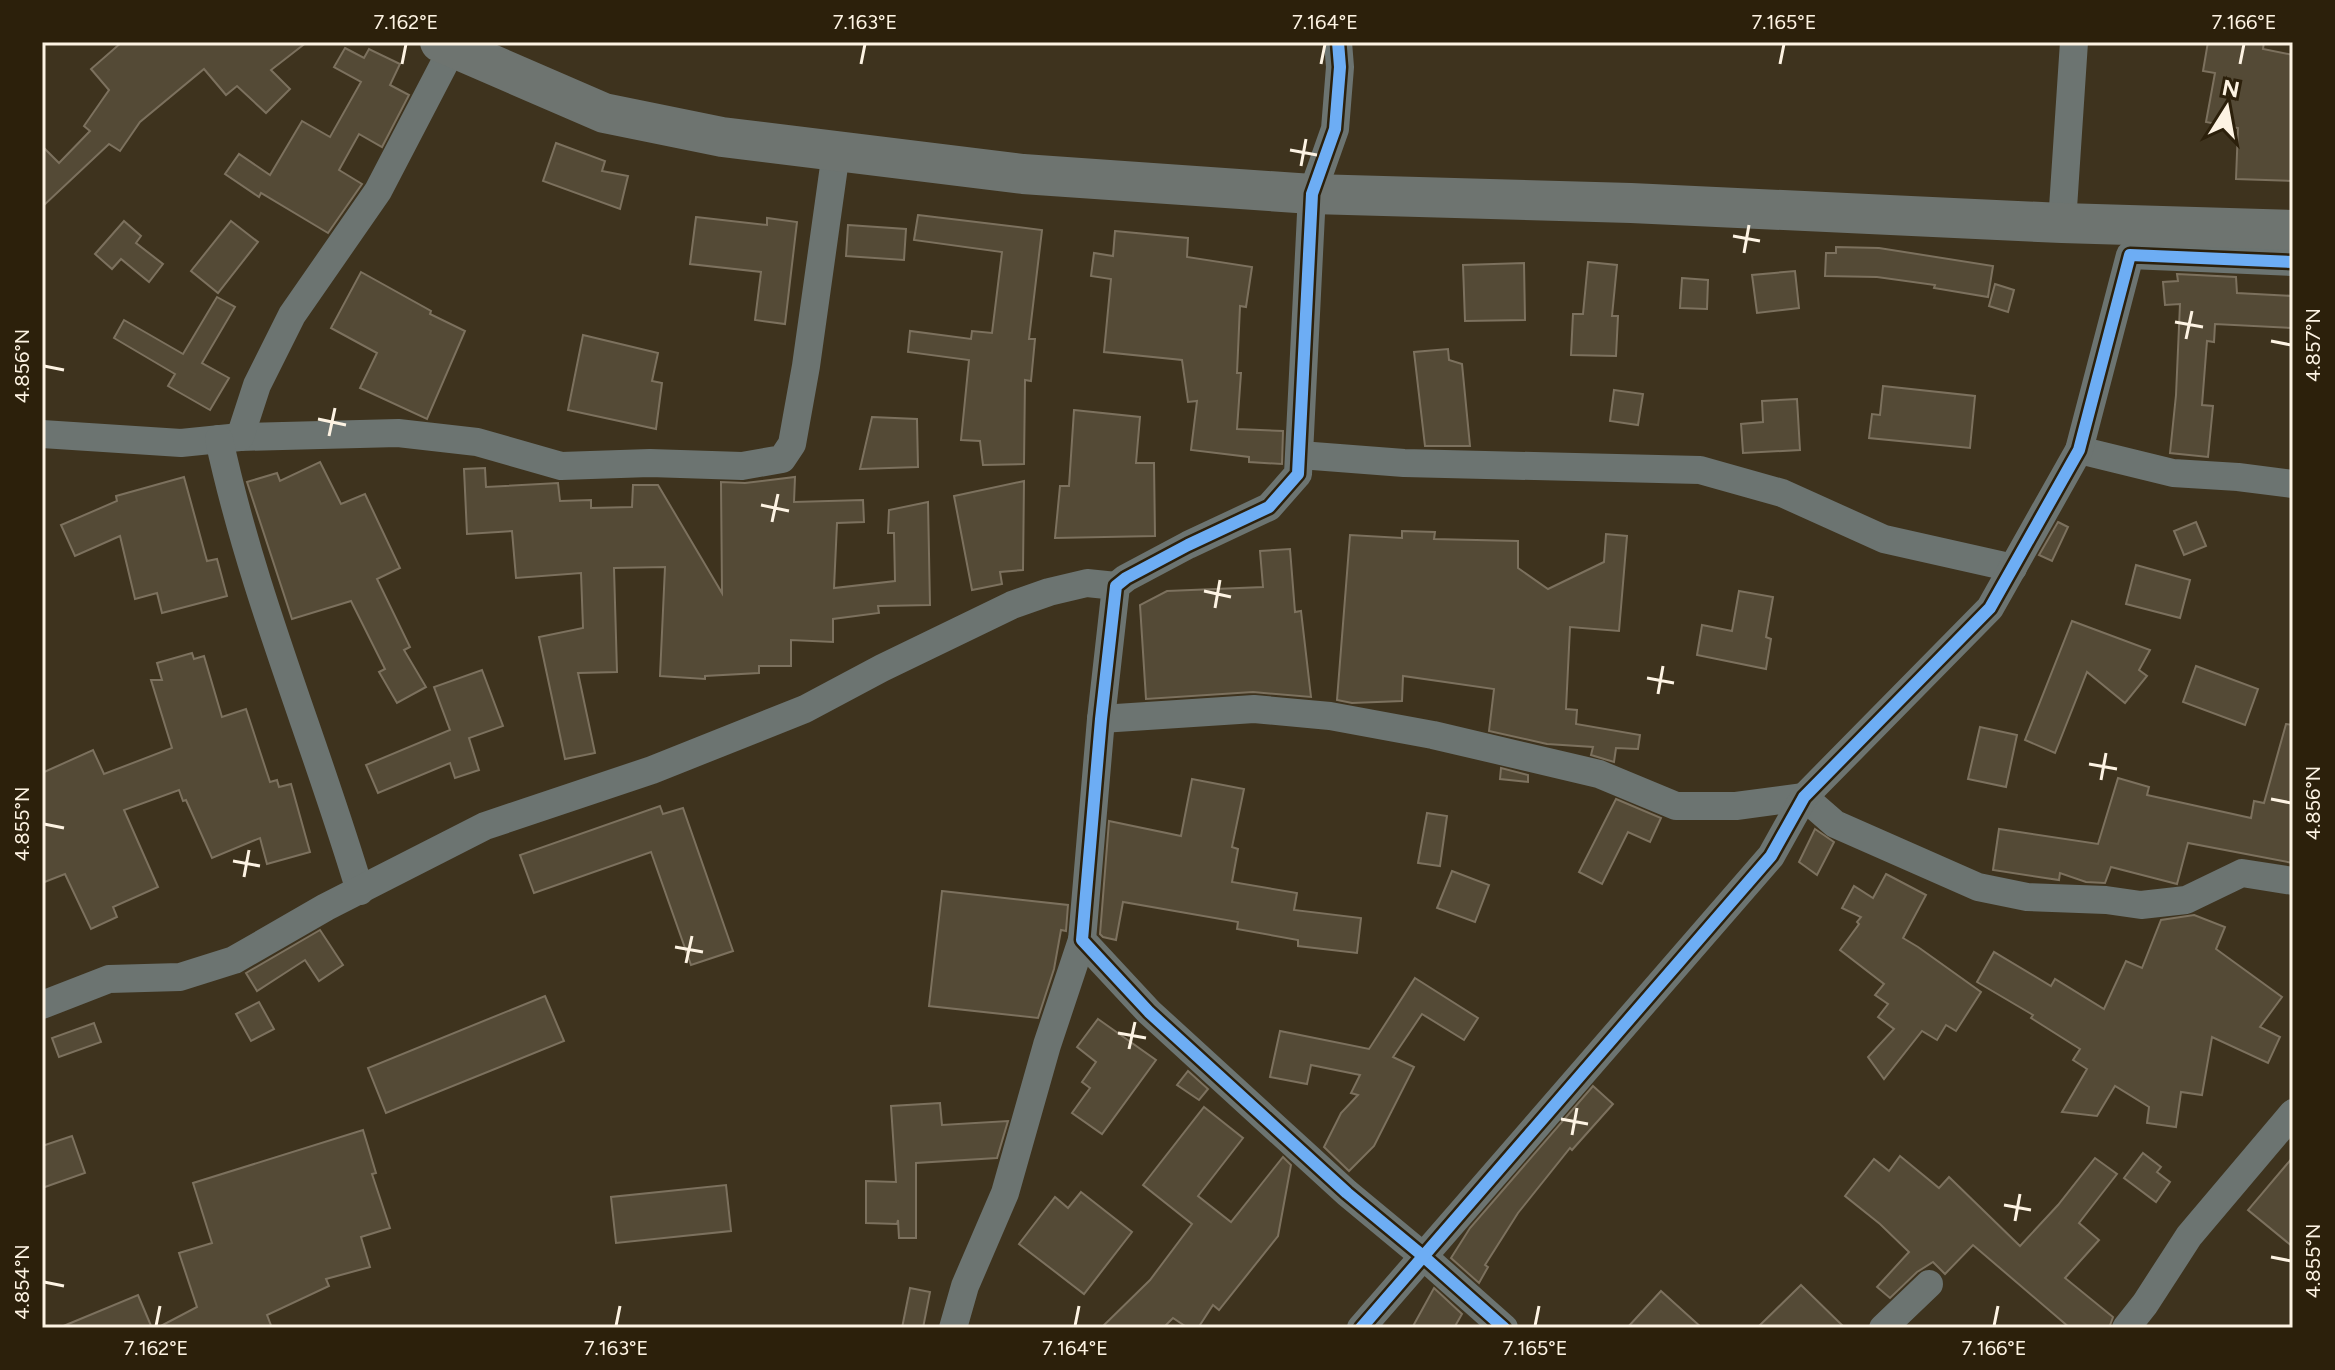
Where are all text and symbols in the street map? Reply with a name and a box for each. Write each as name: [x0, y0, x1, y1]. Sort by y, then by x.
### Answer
text: 7.162°E: [374, 10, 438, 34]
text: 7.163°E: [833, 10, 897, 34]
text: 7.164°E: [1292, 10, 1358, 34]
text: 7.165°E: [1751, 10, 1817, 34]
text: 7.166°E: [2211, 10, 2277, 34]
north arrow: [2187, 68, 2267, 148]
text: N: [2220, 74, 2242, 104]
text: 4.857°N: [2301, 308, 2325, 382]
text: 4.856°N: [10, 329, 34, 403]
text: 4.856°N: [2301, 766, 2325, 840]
text: 4.855°N: [10, 787, 34, 861]
text: 4.855°N: [2301, 1224, 2325, 1298]
text: 4.854°N: [10, 1244, 34, 1320]
text: 7.162°E: [124, 1336, 188, 1360]
text: 7.163°E: [584, 1336, 648, 1360]
text: 7.164°E: [1042, 1336, 1108, 1360]
text: 7.165°E: [1502, 1336, 1568, 1360]
text: 7.166°E: [1961, 1336, 2027, 1360]

